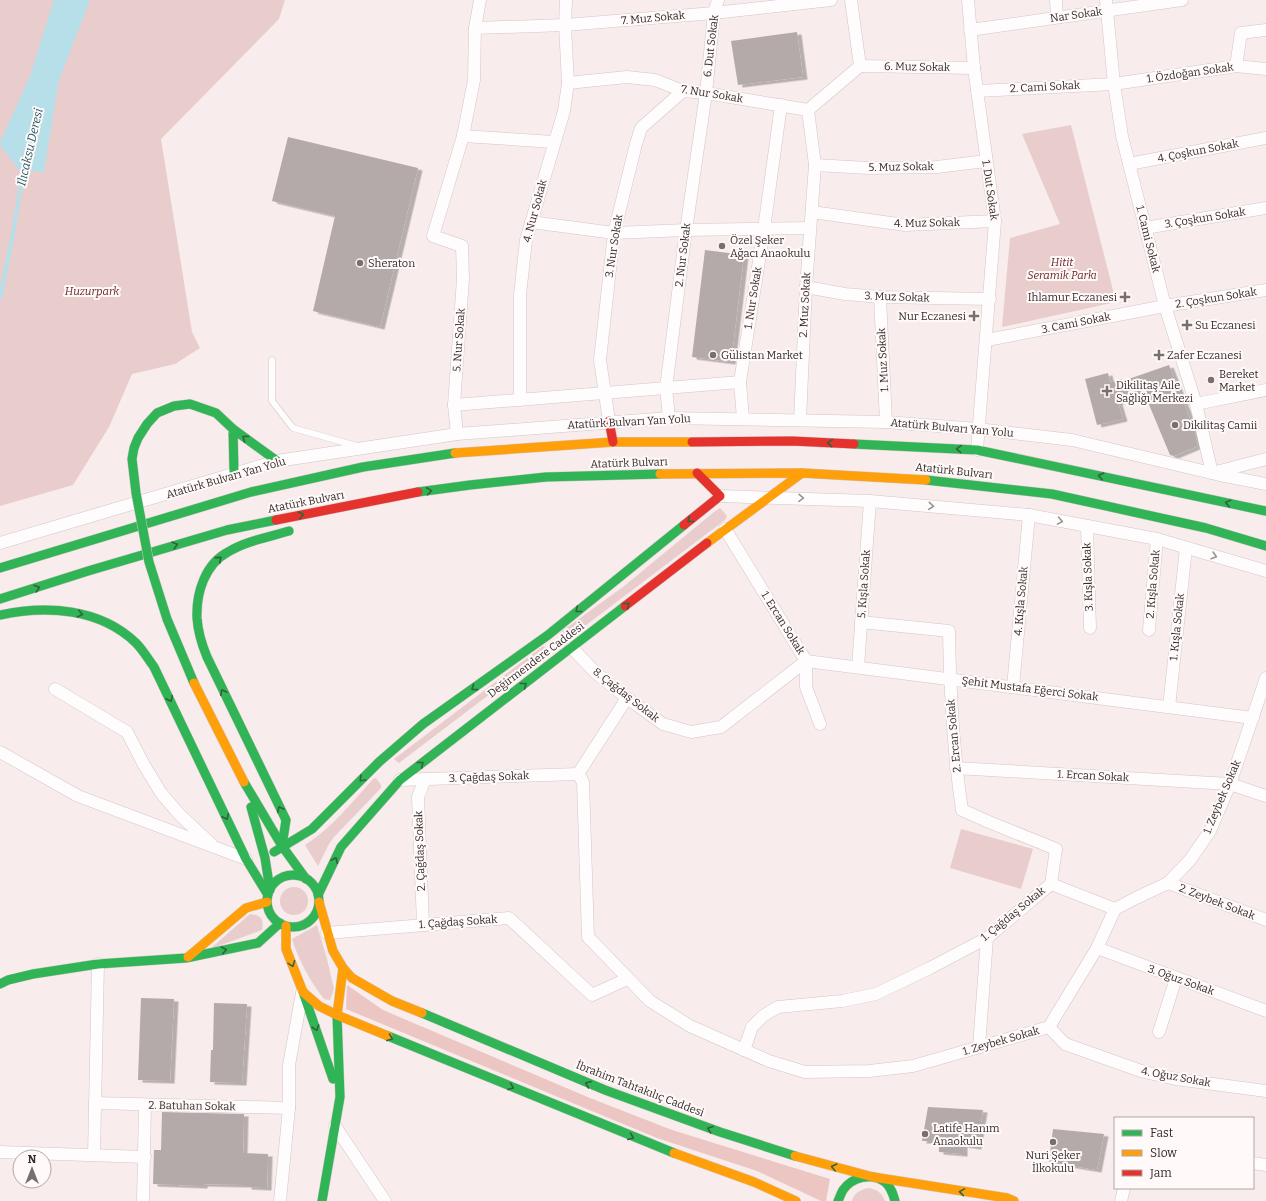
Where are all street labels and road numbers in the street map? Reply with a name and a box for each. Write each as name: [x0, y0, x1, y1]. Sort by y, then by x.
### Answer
street label: Nar Sokak: [1049, 5, 1104, 25]
street label: 7. Muz Sokak: [621, 9, 686, 27]
street label: 6. Dut Sokak: [701, 13, 721, 78]
street label: 6. Muz Sokak: [884, 60, 951, 74]
street label: 1. Özdoğan Sokak: [1146, 60, 1235, 86]
street label: 2. Cami Sokak: [1010, 79, 1081, 95]
street label: 7. Nur Sokak: [680, 83, 745, 105]
street label: 4. Çoşkun Sokak: [1156, 137, 1240, 165]
street label: 1. Dut Sokak: [979, 159, 1001, 222]
street label: 5. Muz Sokak: [868, 160, 934, 174]
street label: 4. Nur Sokak: [520, 177, 550, 244]
street label: 1. Cami Sokak: [1133, 204, 1163, 275]
street label: 3. Çoşkun Sokak: [1164, 205, 1247, 231]
street label: 3. Nur Sokak: [603, 213, 626, 279]
street label: 4. Muz Sokak: [894, 216, 961, 230]
street label: 2. Nur Sokak: [673, 222, 693, 288]
street label: 1. Nur Sokak: [742, 265, 764, 330]
street label: 2. Muz Sokak: [797, 271, 813, 338]
street label: 2. Çoşkun Sokak: [1174, 285, 1258, 311]
street label: 3. Muz Sokak: [864, 289, 931, 305]
street label: 5. Nur Sokak: [450, 307, 468, 372]
street label: 3. Cami Sokak: [1040, 310, 1112, 336]
street label: 1. Muz Sokak: [875, 327, 891, 392]
street label: Atatürk Bulvarı Yan Yolu: [567, 412, 691, 432]
street label: Atatürk Bulvarı Yan Yolu: [890, 416, 1014, 440]
street label: Atatürk Bulvarı Yan Yolu: [165, 455, 287, 501]
street label: Atatürk Bulvarı: [590, 455, 669, 471]
street label: Atatürk Bulvarı: [915, 460, 994, 482]
street label: Atatürk Bulvarı: [267, 488, 346, 516]
street label: 3. Kışla Sokak: [1080, 542, 1096, 612]
street label: 2. Kışla Sokak: [1144, 548, 1163, 619]
street label: 5. Kışla Sokak: [855, 549, 873, 619]
street label: 4. Kışla Sokak: [1011, 565, 1031, 636]
street label: 1. Ercan Sokak: [758, 589, 808, 658]
street label: 1. Kışla Sokak: [1167, 592, 1187, 661]
street label: Değirmendere Caddesi: [485, 619, 587, 700]
street label: 8. Çağdaş Sokak: [590, 665, 662, 725]
street label: Şehit Mustafa Eğerci Sokak: [961, 674, 1100, 704]
street label: 2. Ercan Sokak: [944, 698, 964, 773]
street label: 1. Zeybek Sokak: [1201, 757, 1244, 836]
street label: 1. Ercan Sokak: [1057, 768, 1130, 784]
street label: 3. Çağdaş Sokak: [449, 769, 530, 785]
street label: 2. Çağdaş Sokak: [412, 810, 428, 891]
street label: 2. Zeybek Sokak: [1177, 882, 1258, 923]
street label: 1. Çağdaş Sokak: [978, 884, 1048, 944]
street label: 1. Çağdaş Sokak: [418, 913, 499, 931]
street label: 3. Oğuz Sokak: [1146, 962, 1217, 998]
street label: 1. Zeybek Sokak: [961, 1024, 1041, 1058]
street label: İbrahim Tahtakılıç Caddesi: [574, 1058, 707, 1120]
street label: 4. Oğuz Sokak: [1140, 1064, 1212, 1090]
street label: 2. Batuhan Sokak: [148, 1099, 236, 1113]

